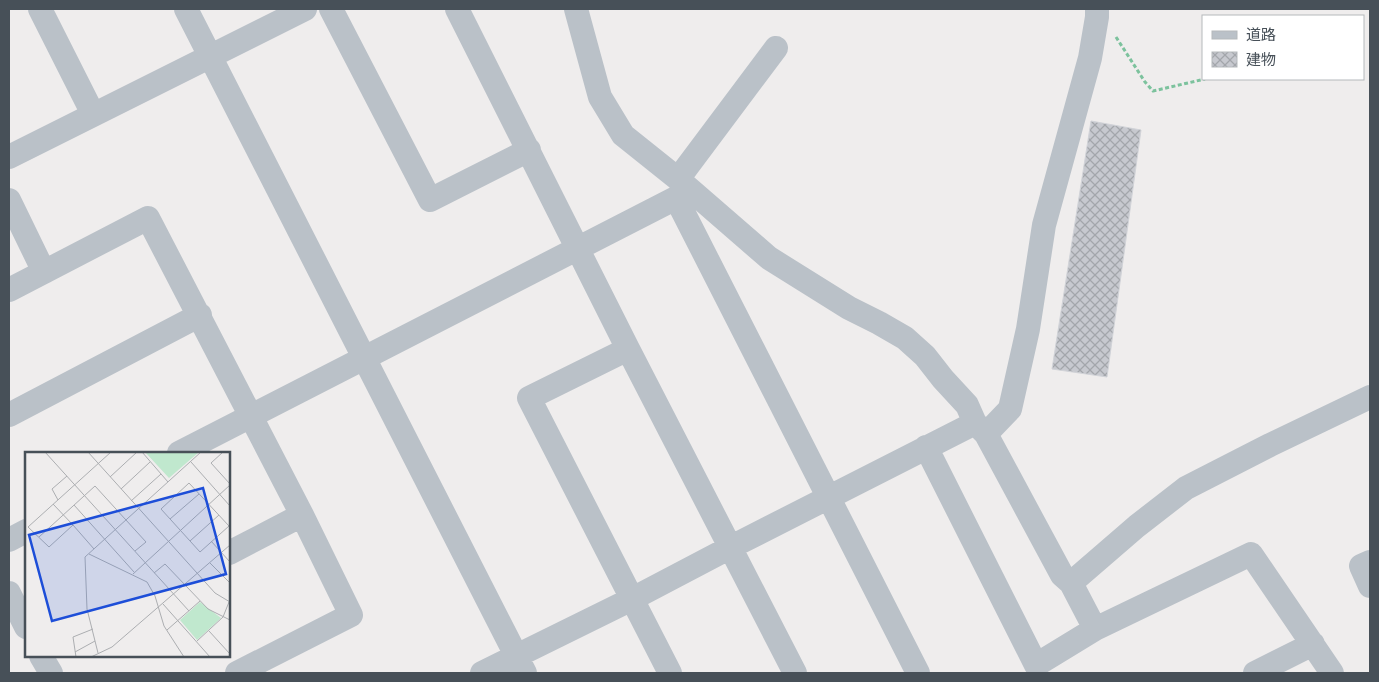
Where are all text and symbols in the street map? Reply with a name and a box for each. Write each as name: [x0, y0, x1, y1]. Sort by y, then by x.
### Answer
legend: [1202, 15, 1364, 80]
text: 道路: [1246, 26, 1276, 43]
text: 建物: [1246, 51, 1276, 68]
inset map: [25, 452, 230, 657]

